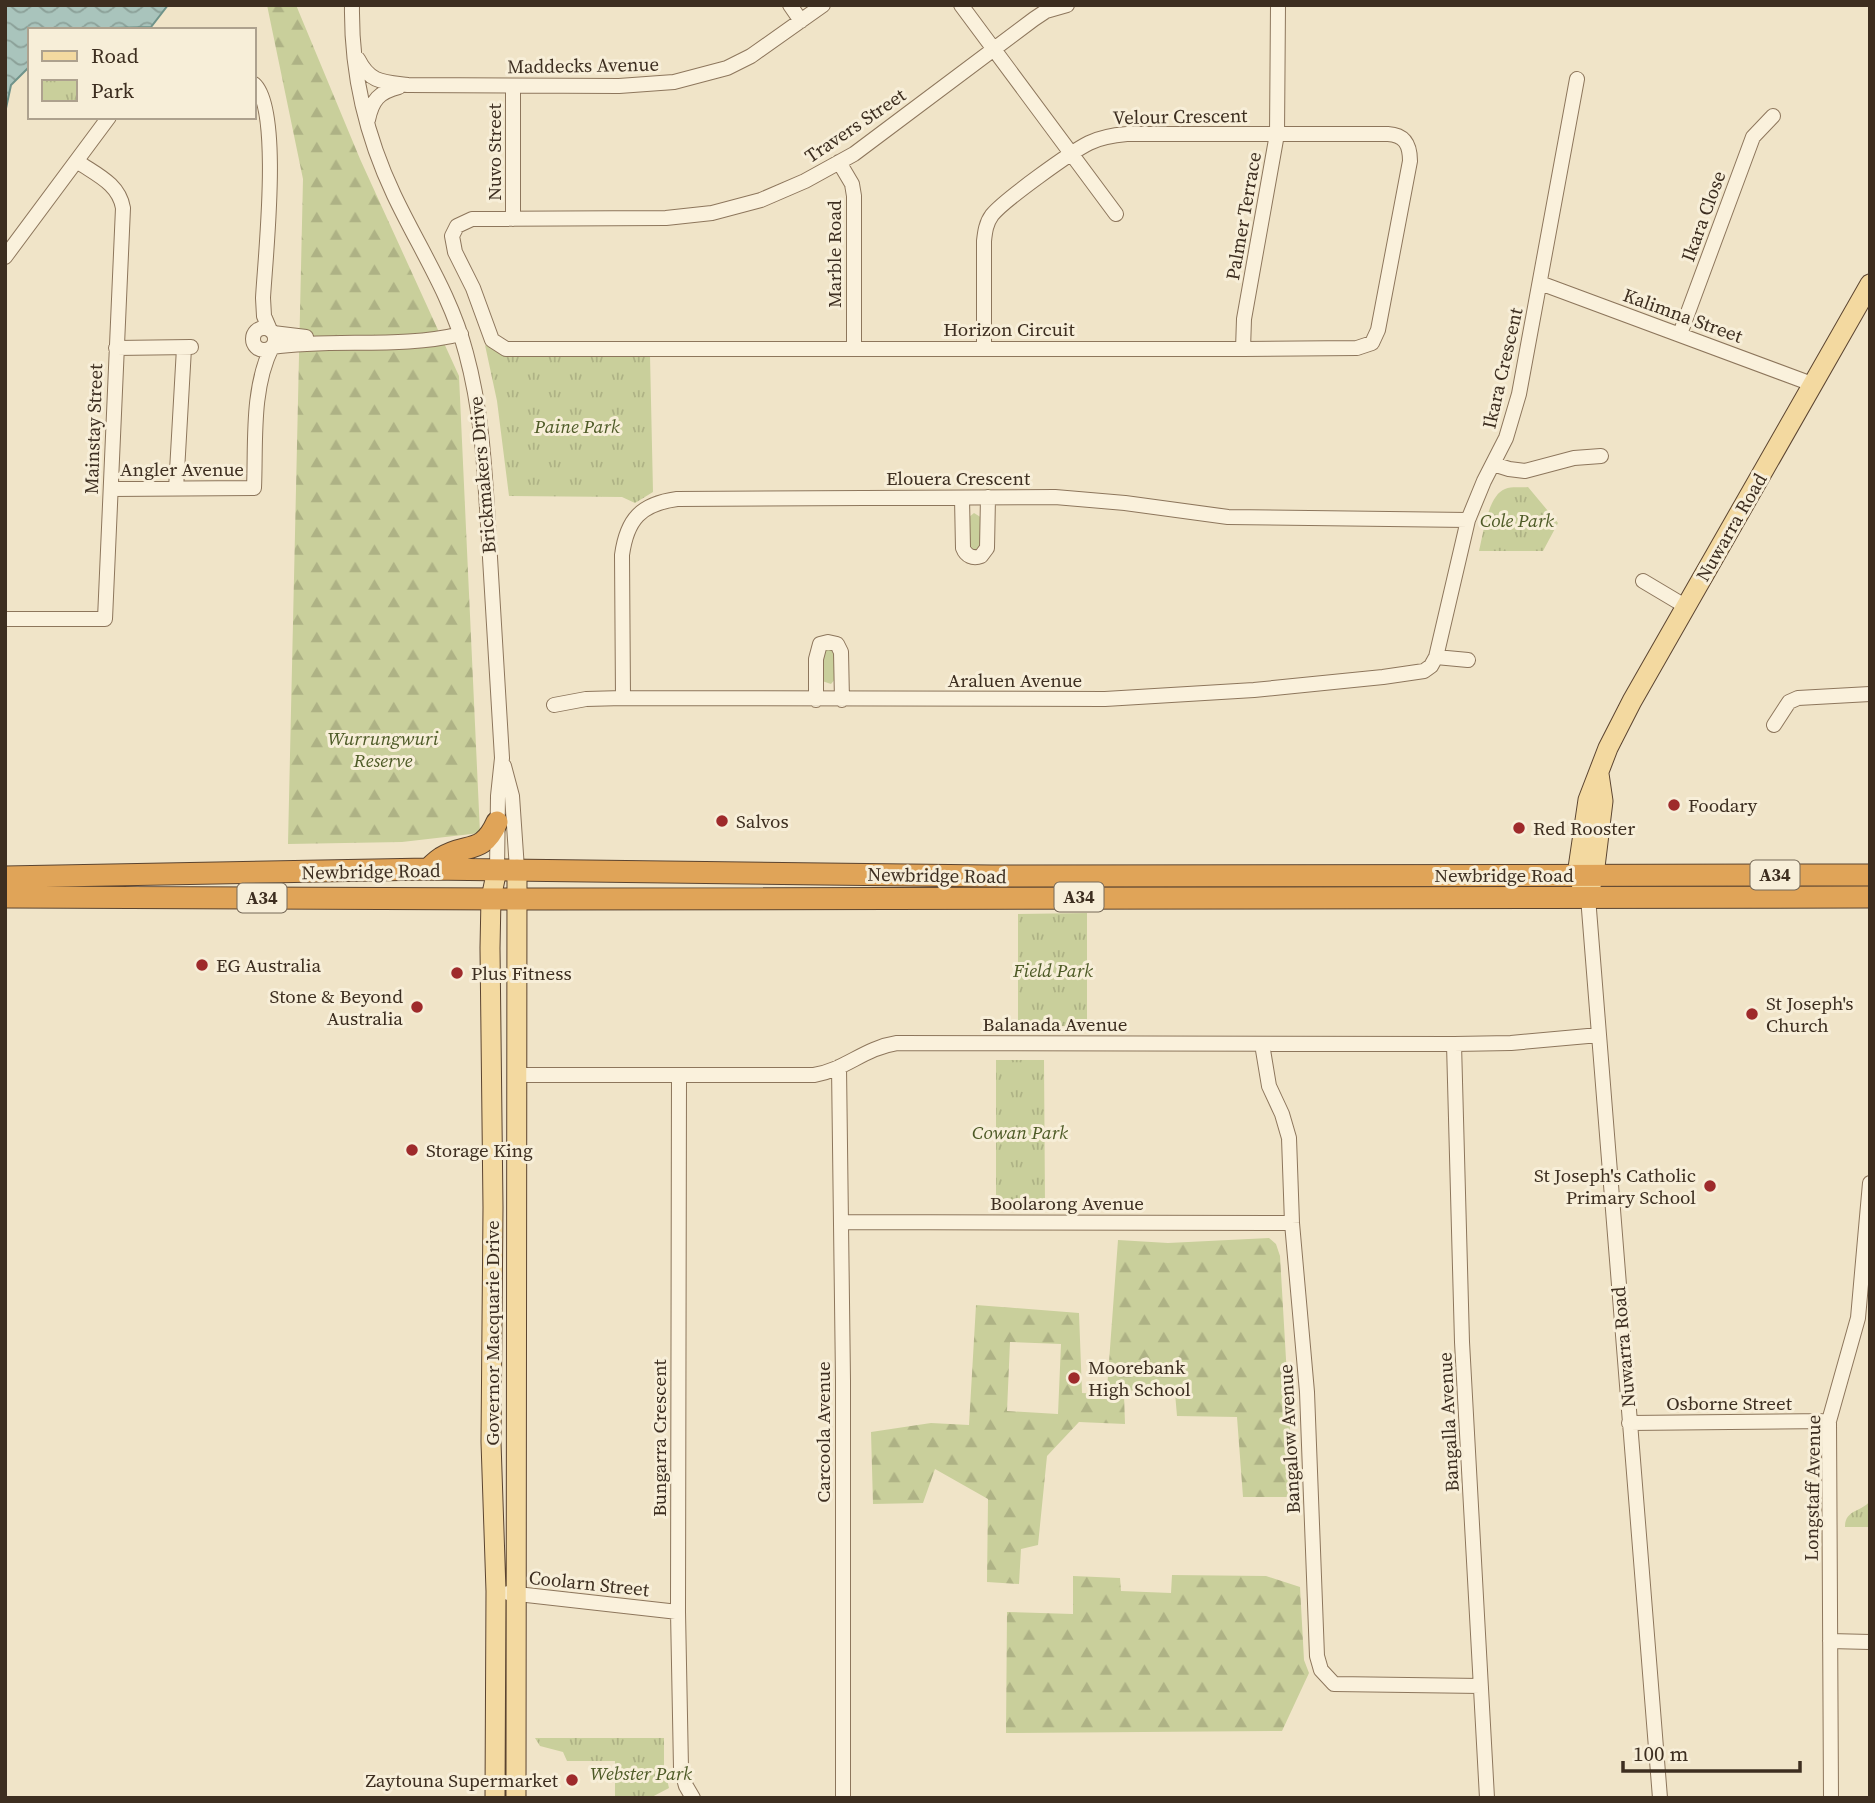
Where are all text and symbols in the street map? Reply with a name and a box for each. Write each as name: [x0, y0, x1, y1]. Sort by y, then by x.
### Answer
legend: [28, 28, 256, 119]
text: Road: [91, 41, 139, 70]
street label: Maddecks Avenue: [507, 51, 659, 79]
text: Park: [91, 76, 135, 105]
street label: Travers Street: [799, 81, 911, 168]
street label: Nuvo Street: [481, 102, 507, 201]
street label: Velour Crescent: [1112, 102, 1248, 130]
street label: Palmer Terrace: [1219, 150, 1267, 282]
street label: Ikara Close: [1675, 167, 1731, 265]
street label: Marble Road: [821, 200, 847, 308]
street label: Kalimna Street: [1620, 281, 1747, 349]
street label: Ikara Crescent: [1475, 304, 1529, 431]
street label: Horizon Circuit: [943, 316, 1076, 342]
street label: Mainstay Street: [78, 362, 108, 495]
street label: Brickmakers Drive: [462, 395, 502, 555]
park label: Paine Park: [533, 413, 620, 439]
street label: Angler Avenue: [120, 456, 244, 482]
street label: Elouera Crescent: [886, 465, 1031, 491]
street label: Nuwarra Road: [1689, 468, 1773, 586]
park label: Cole Park: [1480, 507, 1554, 533]
street label: Araluen Avenue: [948, 667, 1082, 693]
park label: Wurrungwuri Reserve: [328, 725, 439, 773]
place label: Foodary: [1688, 792, 1757, 818]
marker: Foodary: [1666, 797, 1682, 813]
place label: Salvos: [736, 808, 789, 834]
marker: Salvos: [714, 813, 730, 829]
place label: Red Rooster: [1533, 815, 1635, 841]
marker: Red Rooster: [1511, 820, 1527, 836]
street label: Newbridge Road: [301, 857, 441, 885]
road number: A34: [1750, 860, 1800, 890]
street label: Newbridge Road: [867, 861, 1007, 889]
street label: Newbridge Road: [1434, 862, 1574, 888]
road number: A34: [1054, 882, 1104, 912]
road number: A34: [238, 884, 286, 912]
place label: EG Australia: [216, 952, 321, 978]
marker: EG Australia: [194, 957, 210, 973]
park label: Field Park: [1012, 957, 1093, 983]
place label: Plus Fitness: [471, 960, 572, 986]
marker: Plus Fitness: [449, 965, 465, 981]
place label: Stone & Beyond Australia: [270, 983, 403, 1031]
place label: St Joseph's Church: [1766, 990, 1854, 1038]
marker: Stone & Beyond Australia: [409, 999, 425, 1015]
marker: St Joseph's Church: [1744, 1006, 1760, 1022]
street label: Balanada Avenue: [983, 1011, 1127, 1037]
park label: Cowan Park: [972, 1119, 1068, 1145]
place label: Storage King: [426, 1137, 533, 1163]
marker: Storage King: [404, 1142, 420, 1158]
place label: St Joseph's Catholic Primary School: [1534, 1162, 1696, 1210]
marker: St Joseph's Catholic Primary School: [1702, 1178, 1718, 1194]
street label: Boolarong Avenue: [990, 1190, 1144, 1216]
street label: Governor Macquarie Drive: [479, 1220, 505, 1446]
street label: Nuwarra Road: [1605, 1285, 1641, 1408]
street label: Bangalla Avenue: [1431, 1352, 1465, 1492]
place label: Moorebank High School: [1088, 1354, 1191, 1402]
street label: Bungarra Crescent: [646, 1358, 672, 1517]
street label: Carcoola Avenue: [810, 1361, 836, 1503]
street label: Bangalow Avenue: [1272, 1364, 1306, 1514]
marker: Moorebank High School: [1066, 1370, 1082, 1386]
street label: Osborne Street: [1666, 1390, 1793, 1416]
street label: Longstaff Avenue: [1798, 1415, 1826, 1561]
street label: Coolarn Street: [528, 1564, 651, 1602]
scale bar: [1623, 1730, 1800, 1774]
text: 100 m: [1633, 1739, 1688, 1768]
park label: Webster Park: [590, 1760, 692, 1786]
place label: Zaytouna Supermarket: [365, 1767, 559, 1793]
marker: Zaytouna Supermarket: [564, 1772, 580, 1788]

